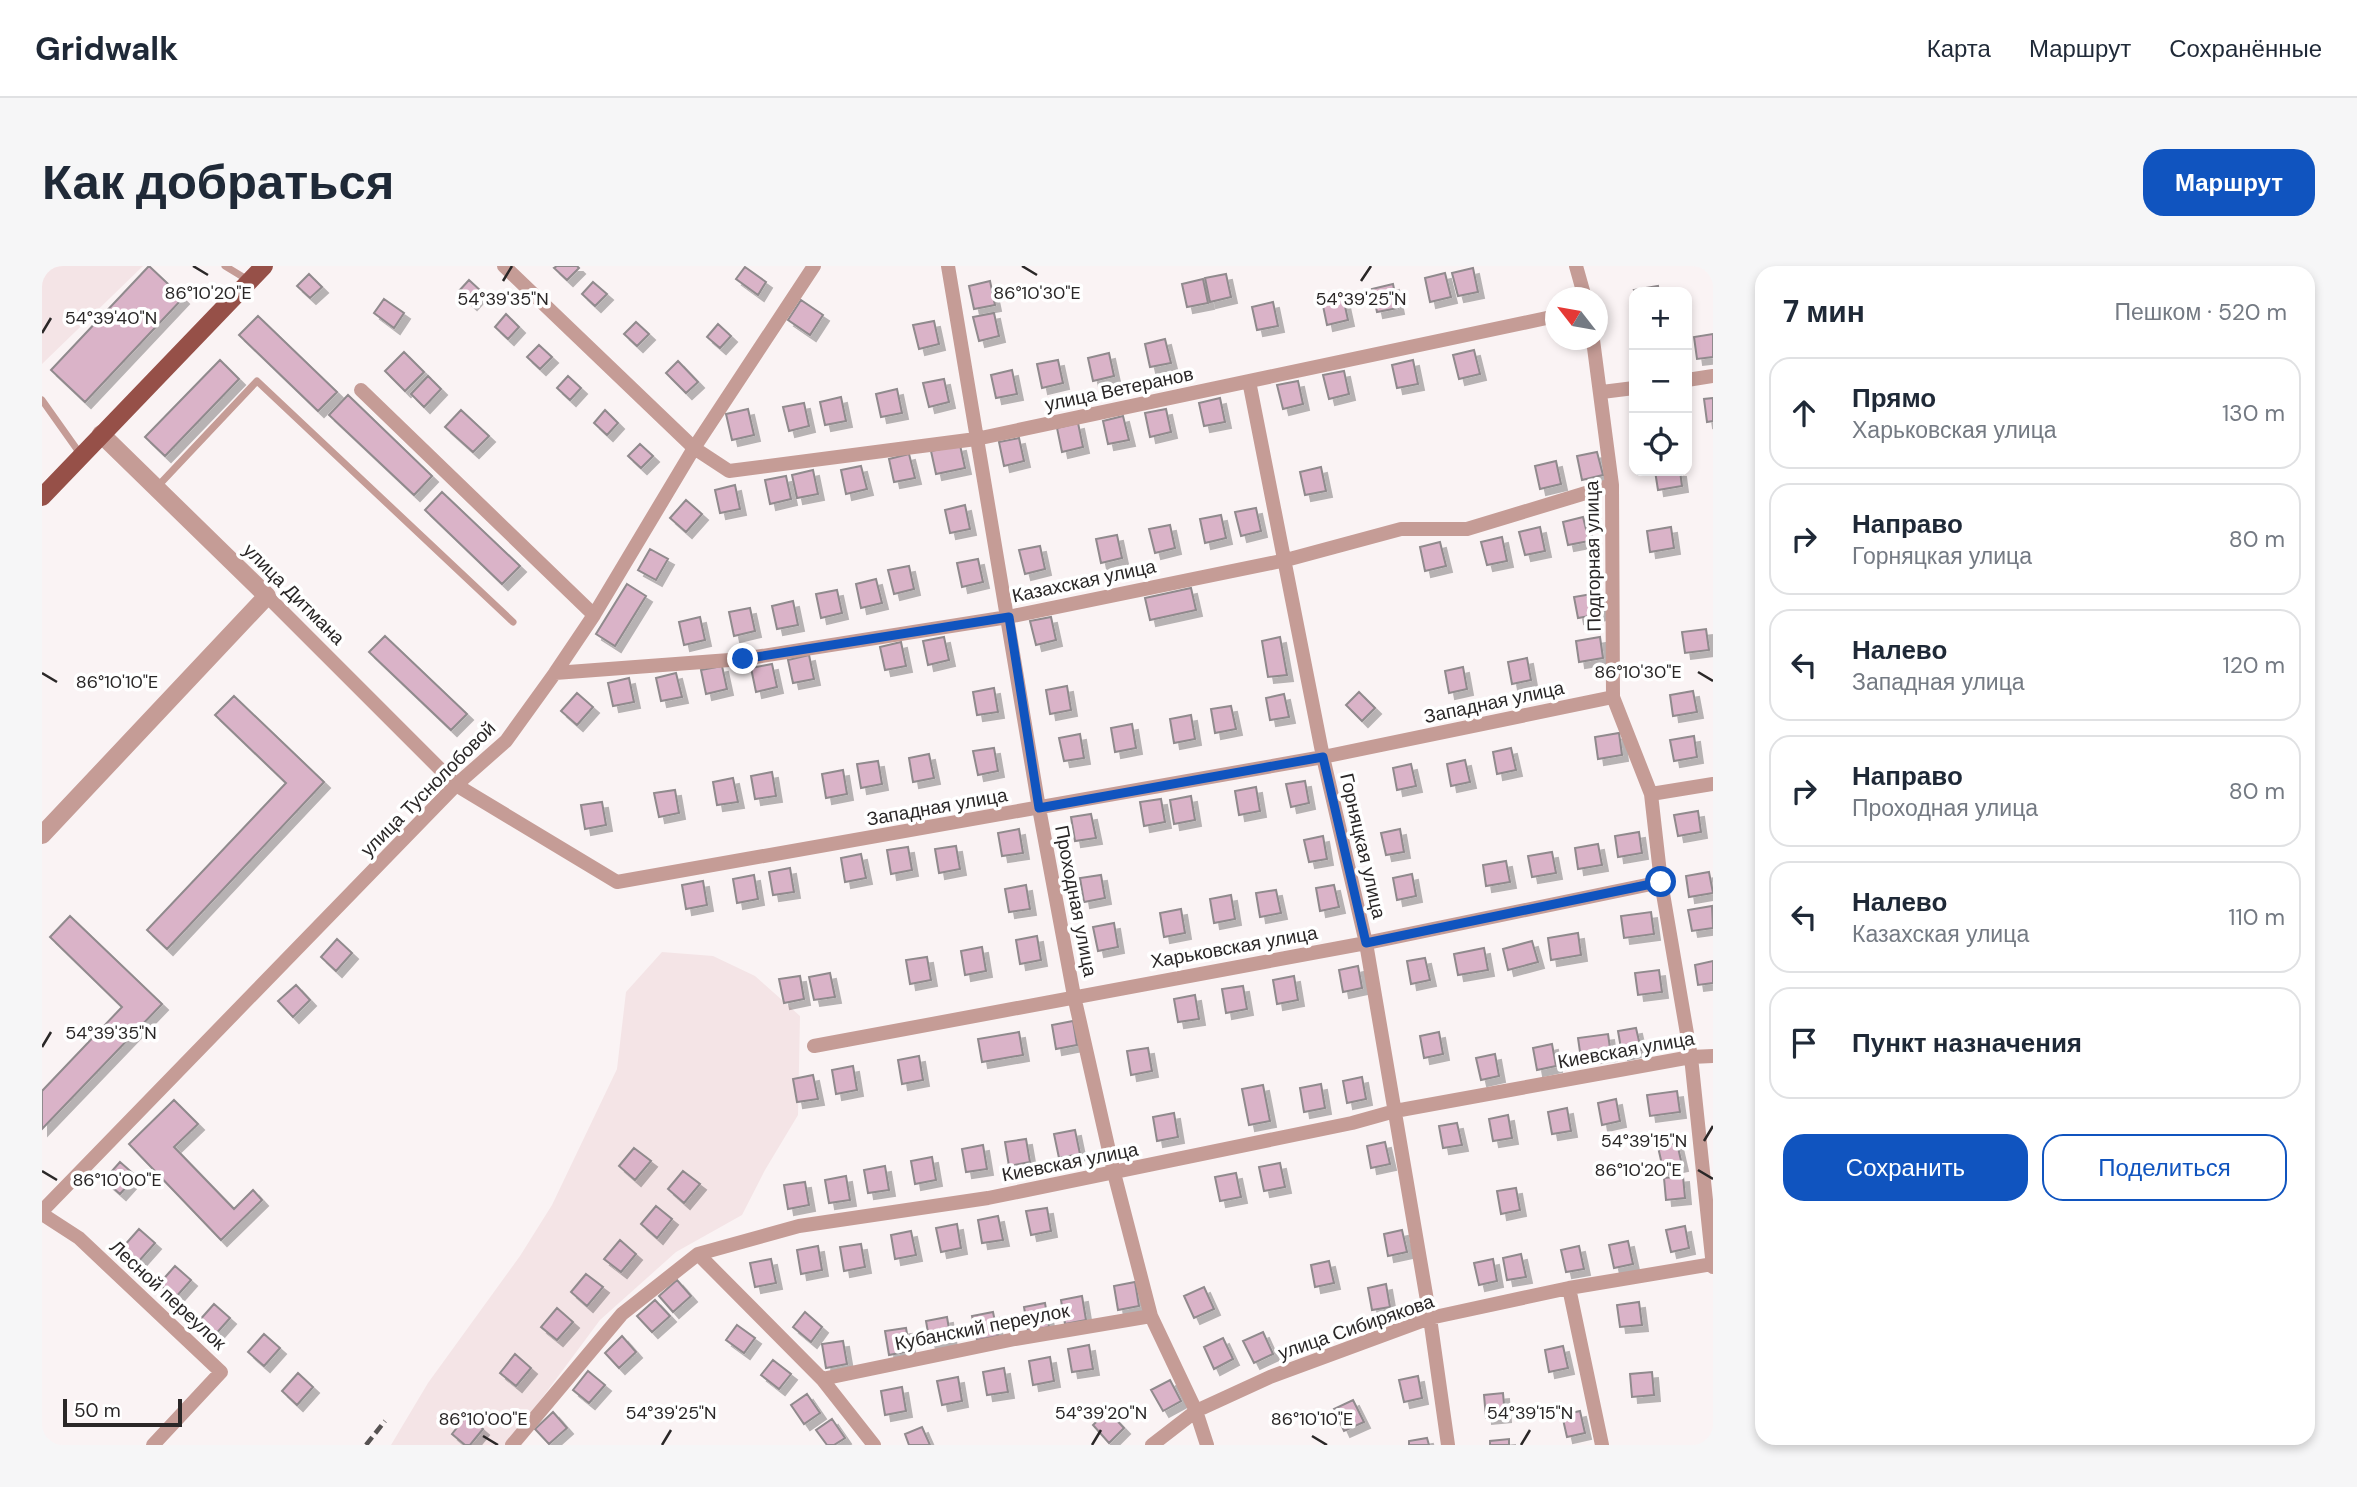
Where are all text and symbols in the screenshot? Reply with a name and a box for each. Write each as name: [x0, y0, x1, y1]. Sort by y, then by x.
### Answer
text: Gridwalk: [35, 27, 178, 70]
text: Карта: [1927, 33, 1991, 64]
text: Маршрут: [2029, 33, 2131, 64]
text: Сохранённые: [2169, 33, 2322, 64]
button: Маршрут: [2143, 149, 2315, 216]
text: Как добраться: [42, 150, 394, 214]
text: 86°10'20"E: [164, 281, 252, 305]
text: 86°10'30"E: [993, 281, 1081, 305]
text: 54°39'35"N: [457, 287, 549, 311]
text: 54°39'25"N: [1315, 287, 1407, 311]
north arrow: [1545, 287, 1608, 350]
map controls: [1629, 287, 1692, 476]
button: +: [1629, 287, 1692, 350]
text: 7 мин: [1783, 292, 1865, 331]
text: Пешком · 520 m: [2115, 297, 2287, 327]
text: 54°39'40"N: [65, 306, 157, 330]
button: −: [1629, 350, 1692, 413]
street label: улица Ветеранов: [1042, 361, 1196, 417]
text: Прямо: [1852, 381, 1936, 415]
icon: ahead: [1785, 394, 1823, 432]
text: 130 m: [2222, 398, 2285, 428]
button: locate: [1629, 413, 1692, 476]
text: Харьковская улица: [1852, 415, 2057, 445]
street label: Подгорная улица: [1579, 480, 1607, 632]
text: Направо: [1852, 507, 1963, 541]
icon: right: [1785, 520, 1823, 558]
text: 80 m: [2229, 524, 2285, 554]
street label: улица Дитмана: [238, 538, 351, 651]
text: Горняцкая улица: [1852, 541, 2032, 571]
street label: Казахская улица: [1010, 553, 1159, 608]
text: Налево: [1852, 633, 1947, 667]
route end: [727, 643, 758, 674]
icon: left: [1785, 646, 1823, 684]
text: 120 m: [2222, 650, 2285, 680]
text: 86°10'30"E: [1594, 660, 1682, 684]
text: Западная улица: [1852, 667, 2025, 697]
text: 86°10'10"E: [76, 670, 158, 694]
street label: Западная улица: [1422, 675, 1567, 729]
street label: улица Туснолобовой: [355, 716, 501, 862]
text: Направо: [1852, 759, 1963, 793]
street label: Горняцкая улица: [1334, 771, 1392, 922]
icon: right: [1785, 772, 1823, 810]
text: 80 m: [2229, 776, 2285, 806]
street label: Западная улица: [865, 782, 1010, 832]
text: Проходная улица: [1852, 793, 2038, 823]
street label: Проходная улица: [1049, 823, 1103, 979]
route start: [1645, 866, 1676, 897]
text: Налево: [1852, 885, 1947, 919]
icon: left: [1785, 898, 1823, 936]
text: 110 m: [2228, 902, 2285, 932]
text: Казахская улица: [1852, 919, 2029, 949]
street label: Харьковская улица: [1149, 920, 1320, 974]
text: 54°39'35"N: [65, 1021, 157, 1045]
icon: arrive: [1785, 1024, 1823, 1062]
street label: Киевская улица: [1556, 1026, 1697, 1074]
text: Пункт назначения: [1852, 1026, 2082, 1060]
text: 54°39'15"N: [1601, 1129, 1687, 1153]
button: Сохранить: [1783, 1134, 2028, 1201]
button: Поделиться: [2042, 1134, 2287, 1201]
street label: Киевская улица: [1000, 1136, 1141, 1187]
text: 86°10'20"E: [1594, 1158, 1682, 1182]
text: 86°10'00"E: [72, 1168, 162, 1192]
street label: Лесной переулок: [105, 1235, 232, 1356]
street label: улица Сибирякова: [1275, 1288, 1438, 1365]
street label: Кубанский переулок: [893, 1298, 1072, 1356]
scale bar: [63, 1396, 182, 1428]
text: 50 m: [74, 1398, 121, 1423]
text: 54°39'25"N: [625, 1401, 717, 1425]
text: 54°39'20"N: [1055, 1401, 1147, 1425]
text: 54°39'15"N: [1487, 1401, 1573, 1425]
text: 86°10'00"E: [438, 1407, 528, 1431]
text: 86°10'10"E: [1271, 1407, 1353, 1431]

